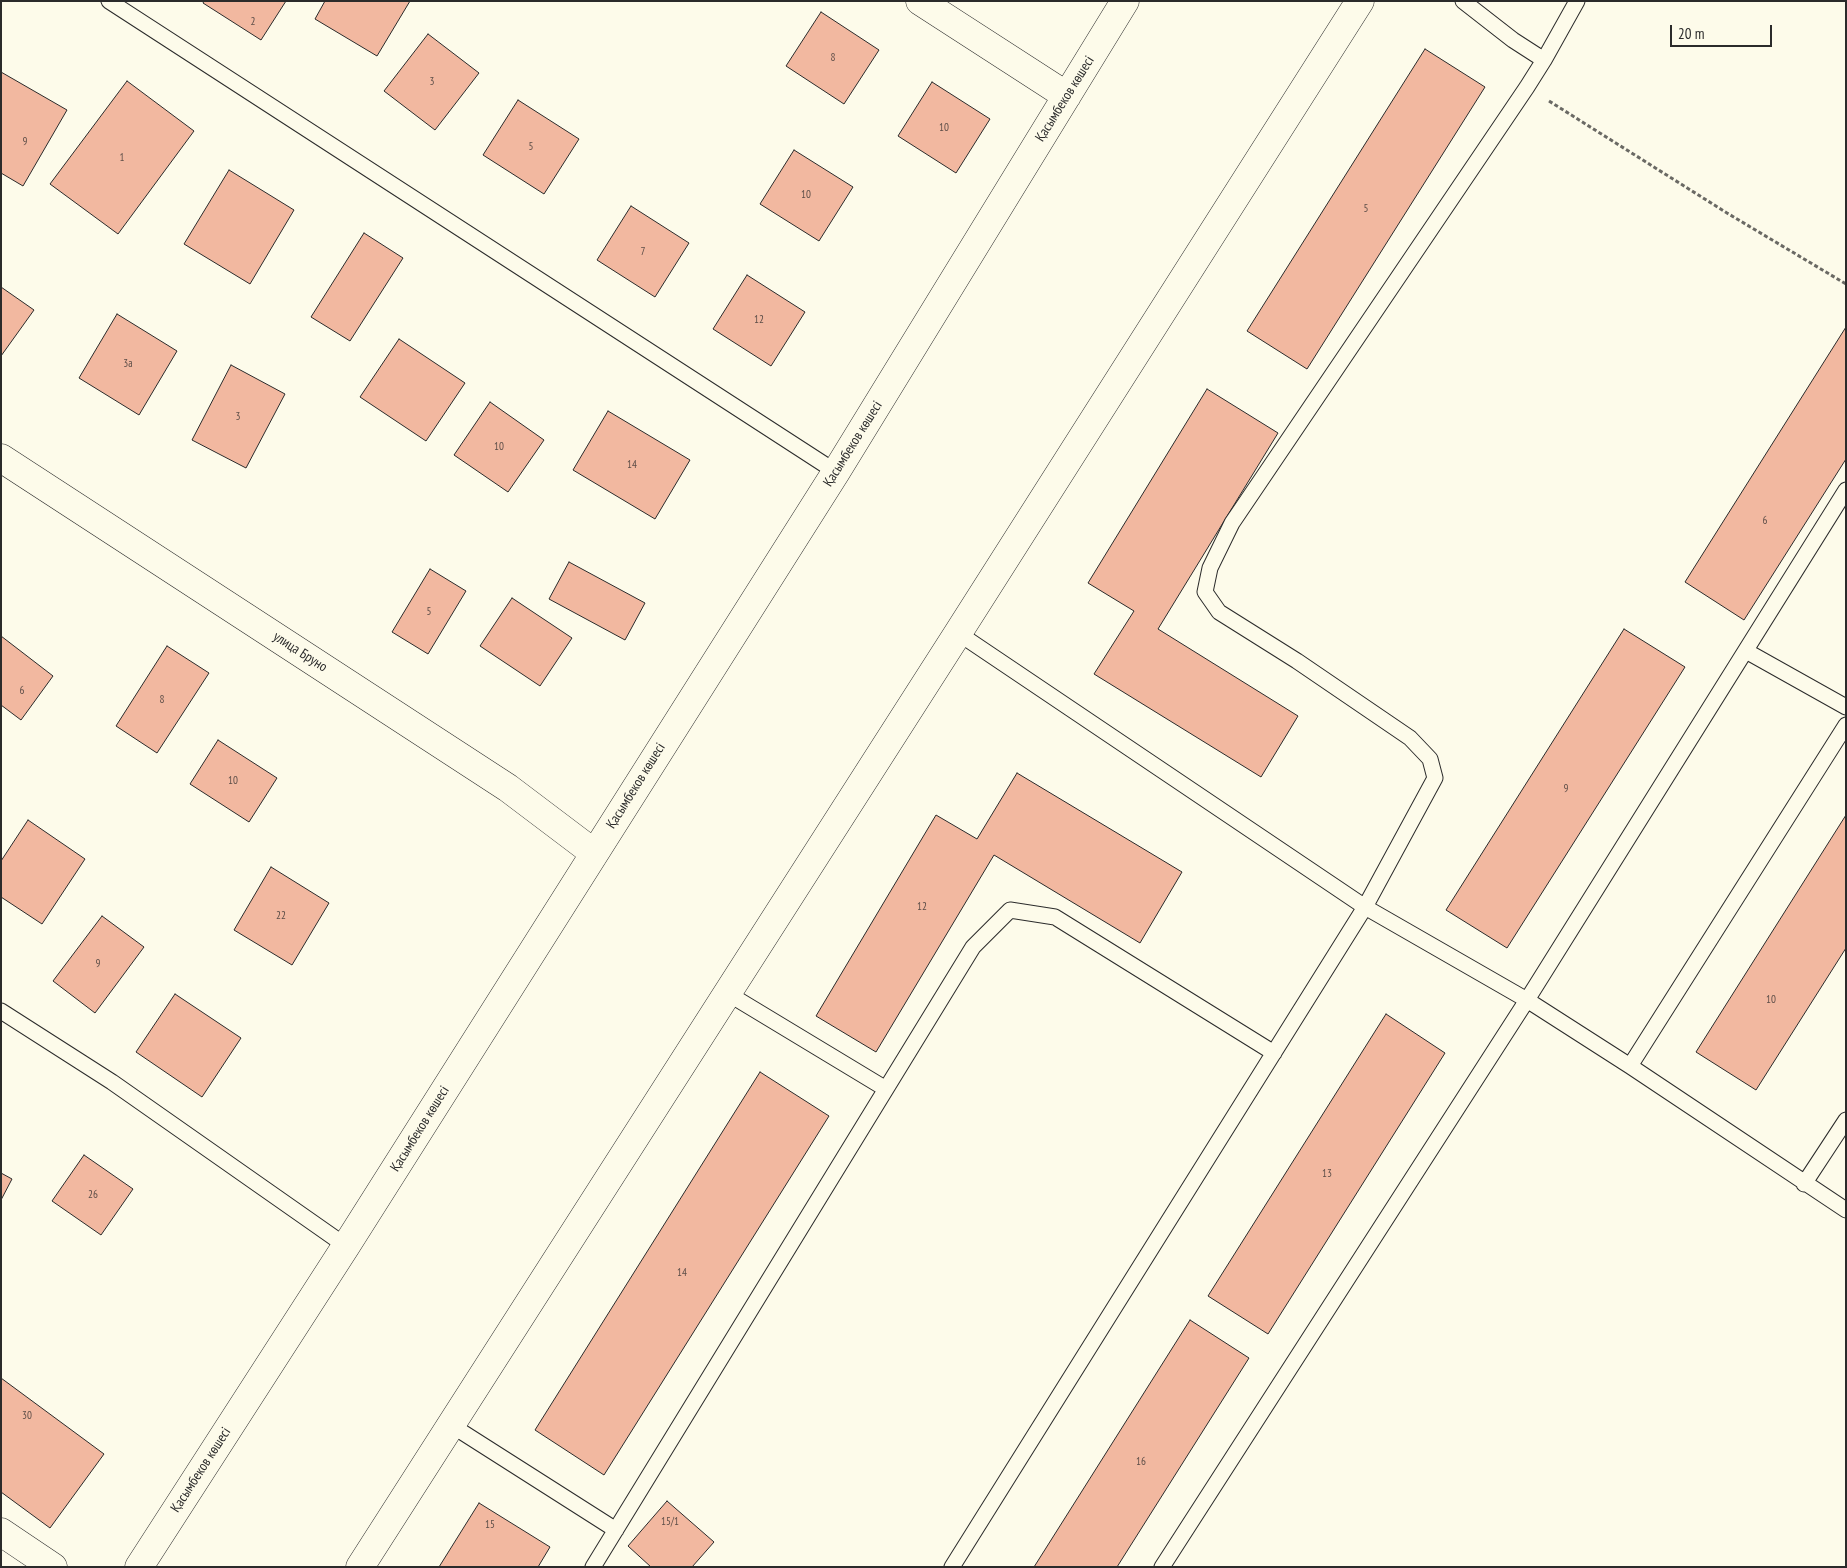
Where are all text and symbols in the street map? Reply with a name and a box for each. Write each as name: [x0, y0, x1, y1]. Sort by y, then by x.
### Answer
house number: 2: [251, 15, 255, 29]
scale bar: [1672, 15, 1774, 47]
text: 20 m: [1678, 24, 1704, 43]
house number: 8: [831, 51, 835, 65]
street label: Қасымбеков көшесі: [1032, 53, 1098, 145]
house number: 3: [430, 75, 434, 89]
house number: 10: [939, 121, 949, 135]
house number: 9: [23, 135, 27, 149]
house number: 5: [529, 140, 533, 154]
house number: 1: [120, 151, 124, 165]
house number: 10: [801, 188, 811, 202]
house number: 5: [1364, 202, 1368, 216]
house number: 7: [641, 245, 645, 259]
house number: 12: [754, 313, 764, 327]
house number: 3а: [123, 357, 133, 371]
street label: Қасымбеков көшесі: [820, 398, 886, 490]
house number: 3: [236, 410, 240, 424]
house number: 10: [494, 440, 504, 454]
house number: 14: [627, 458, 637, 472]
house number: 6: [1763, 514, 1767, 528]
house number: 5: [427, 605, 431, 619]
street label: улица Бруно: [270, 628, 330, 676]
house number: 6: [20, 684, 24, 698]
house number: 8: [160, 693, 164, 707]
street label: Қасымбеков көшесі: [603, 740, 669, 832]
house number: 10: [228, 774, 238, 788]
house number: 9: [1564, 782, 1568, 796]
house number: 12: [917, 900, 927, 914]
house number: 22: [276, 909, 286, 923]
house number: 9: [96, 957, 100, 971]
house number: 10: [1766, 993, 1776, 1007]
street label: Қасымбеков көшесі: [387, 1083, 453, 1175]
house number: 13: [1322, 1167, 1332, 1181]
house number: 26: [88, 1188, 98, 1202]
house number: 14: [677, 1266, 687, 1280]
house number: 30: [22, 1409, 32, 1423]
street label: Қасымбеков көшесі: [167, 1424, 235, 1516]
house number: 16: [1136, 1455, 1146, 1469]
house number: 15/1: [661, 1515, 679, 1529]
house number: 15: [485, 1518, 495, 1532]

